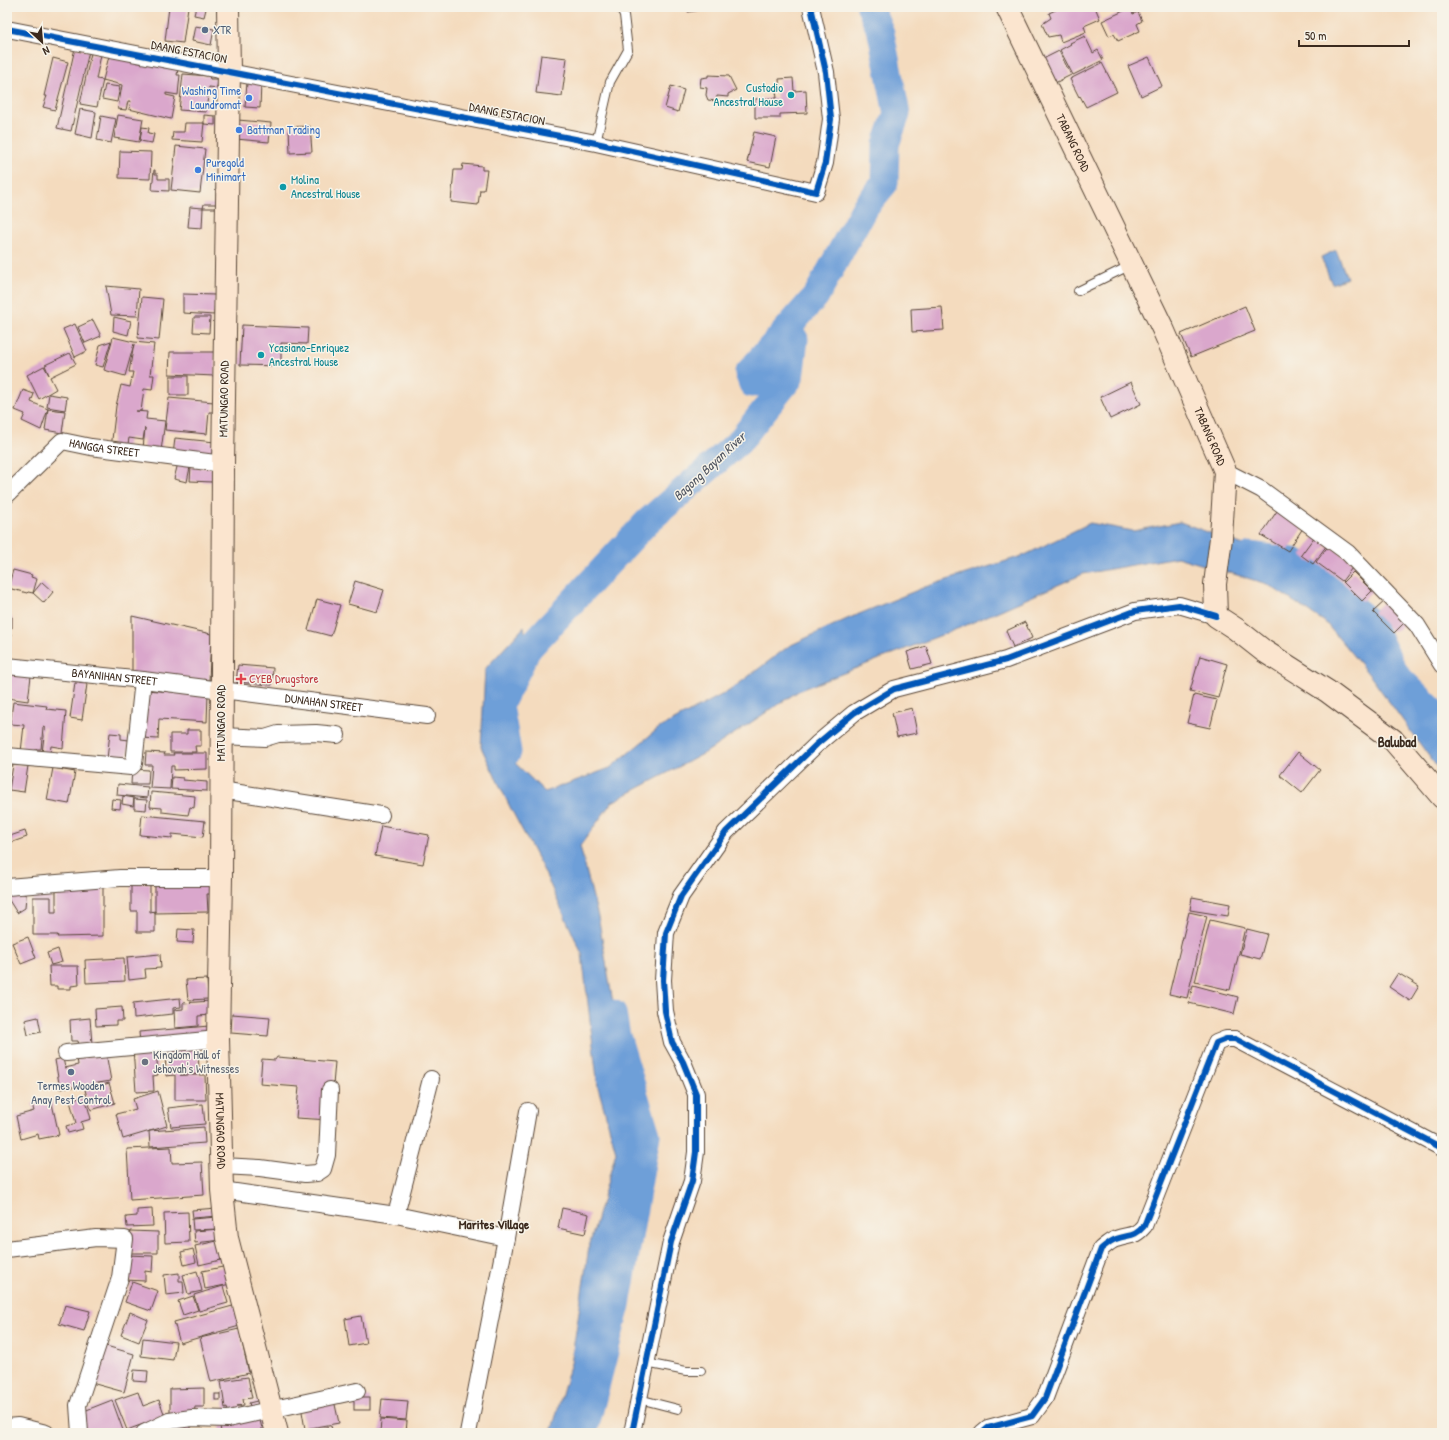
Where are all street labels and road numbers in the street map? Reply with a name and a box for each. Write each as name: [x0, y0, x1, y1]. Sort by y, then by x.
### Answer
street label: DAANG ESTACION: [150, 36, 229, 67]
street label: DAANG ESTACION: [468, 98, 547, 129]
street label: TABANG ROAD: [1052, 111, 1095, 175]
street label: MATUNGAO ROAD: [214, 360, 233, 437]
street label: TABANG ROAD: [1190, 404, 1231, 468]
street label: HANGGA STREET: [68, 434, 141, 461]
street label: BAYANIHAN STREET: [71, 664, 159, 690]
street label: MATUNGAO ROAD: [212, 685, 229, 761]
street label: DUNAHAN STREET: [284, 689, 364, 716]
street label: MATUNGAO ROAD: [211, 1092, 230, 1170]

